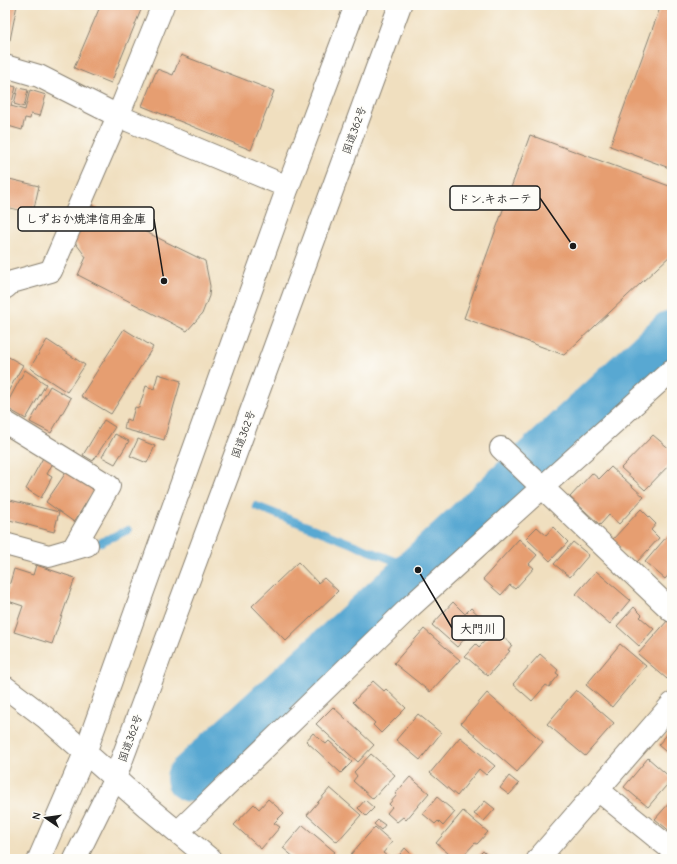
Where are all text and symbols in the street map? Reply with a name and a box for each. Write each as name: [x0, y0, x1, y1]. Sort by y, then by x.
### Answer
street label: 国道362号: [340, 104, 369, 156]
callout: ドン.キホーテ: [450, 186, 540, 210]
text: ドン.キホーテ: [458, 192, 532, 206]
callout: しずおか焼津信用金庫: [18, 207, 154, 231]
text: しずおか焼津信用金庫: [26, 212, 146, 226]
street label: 国道362号: [229, 408, 258, 460]
callout: 大門川: [452, 616, 504, 640]
text: 大門川: [460, 622, 496, 636]
street label: 国道362号: [116, 712, 145, 764]
north arrow: [26, 798, 66, 838]
text: N: [30, 811, 44, 821]

